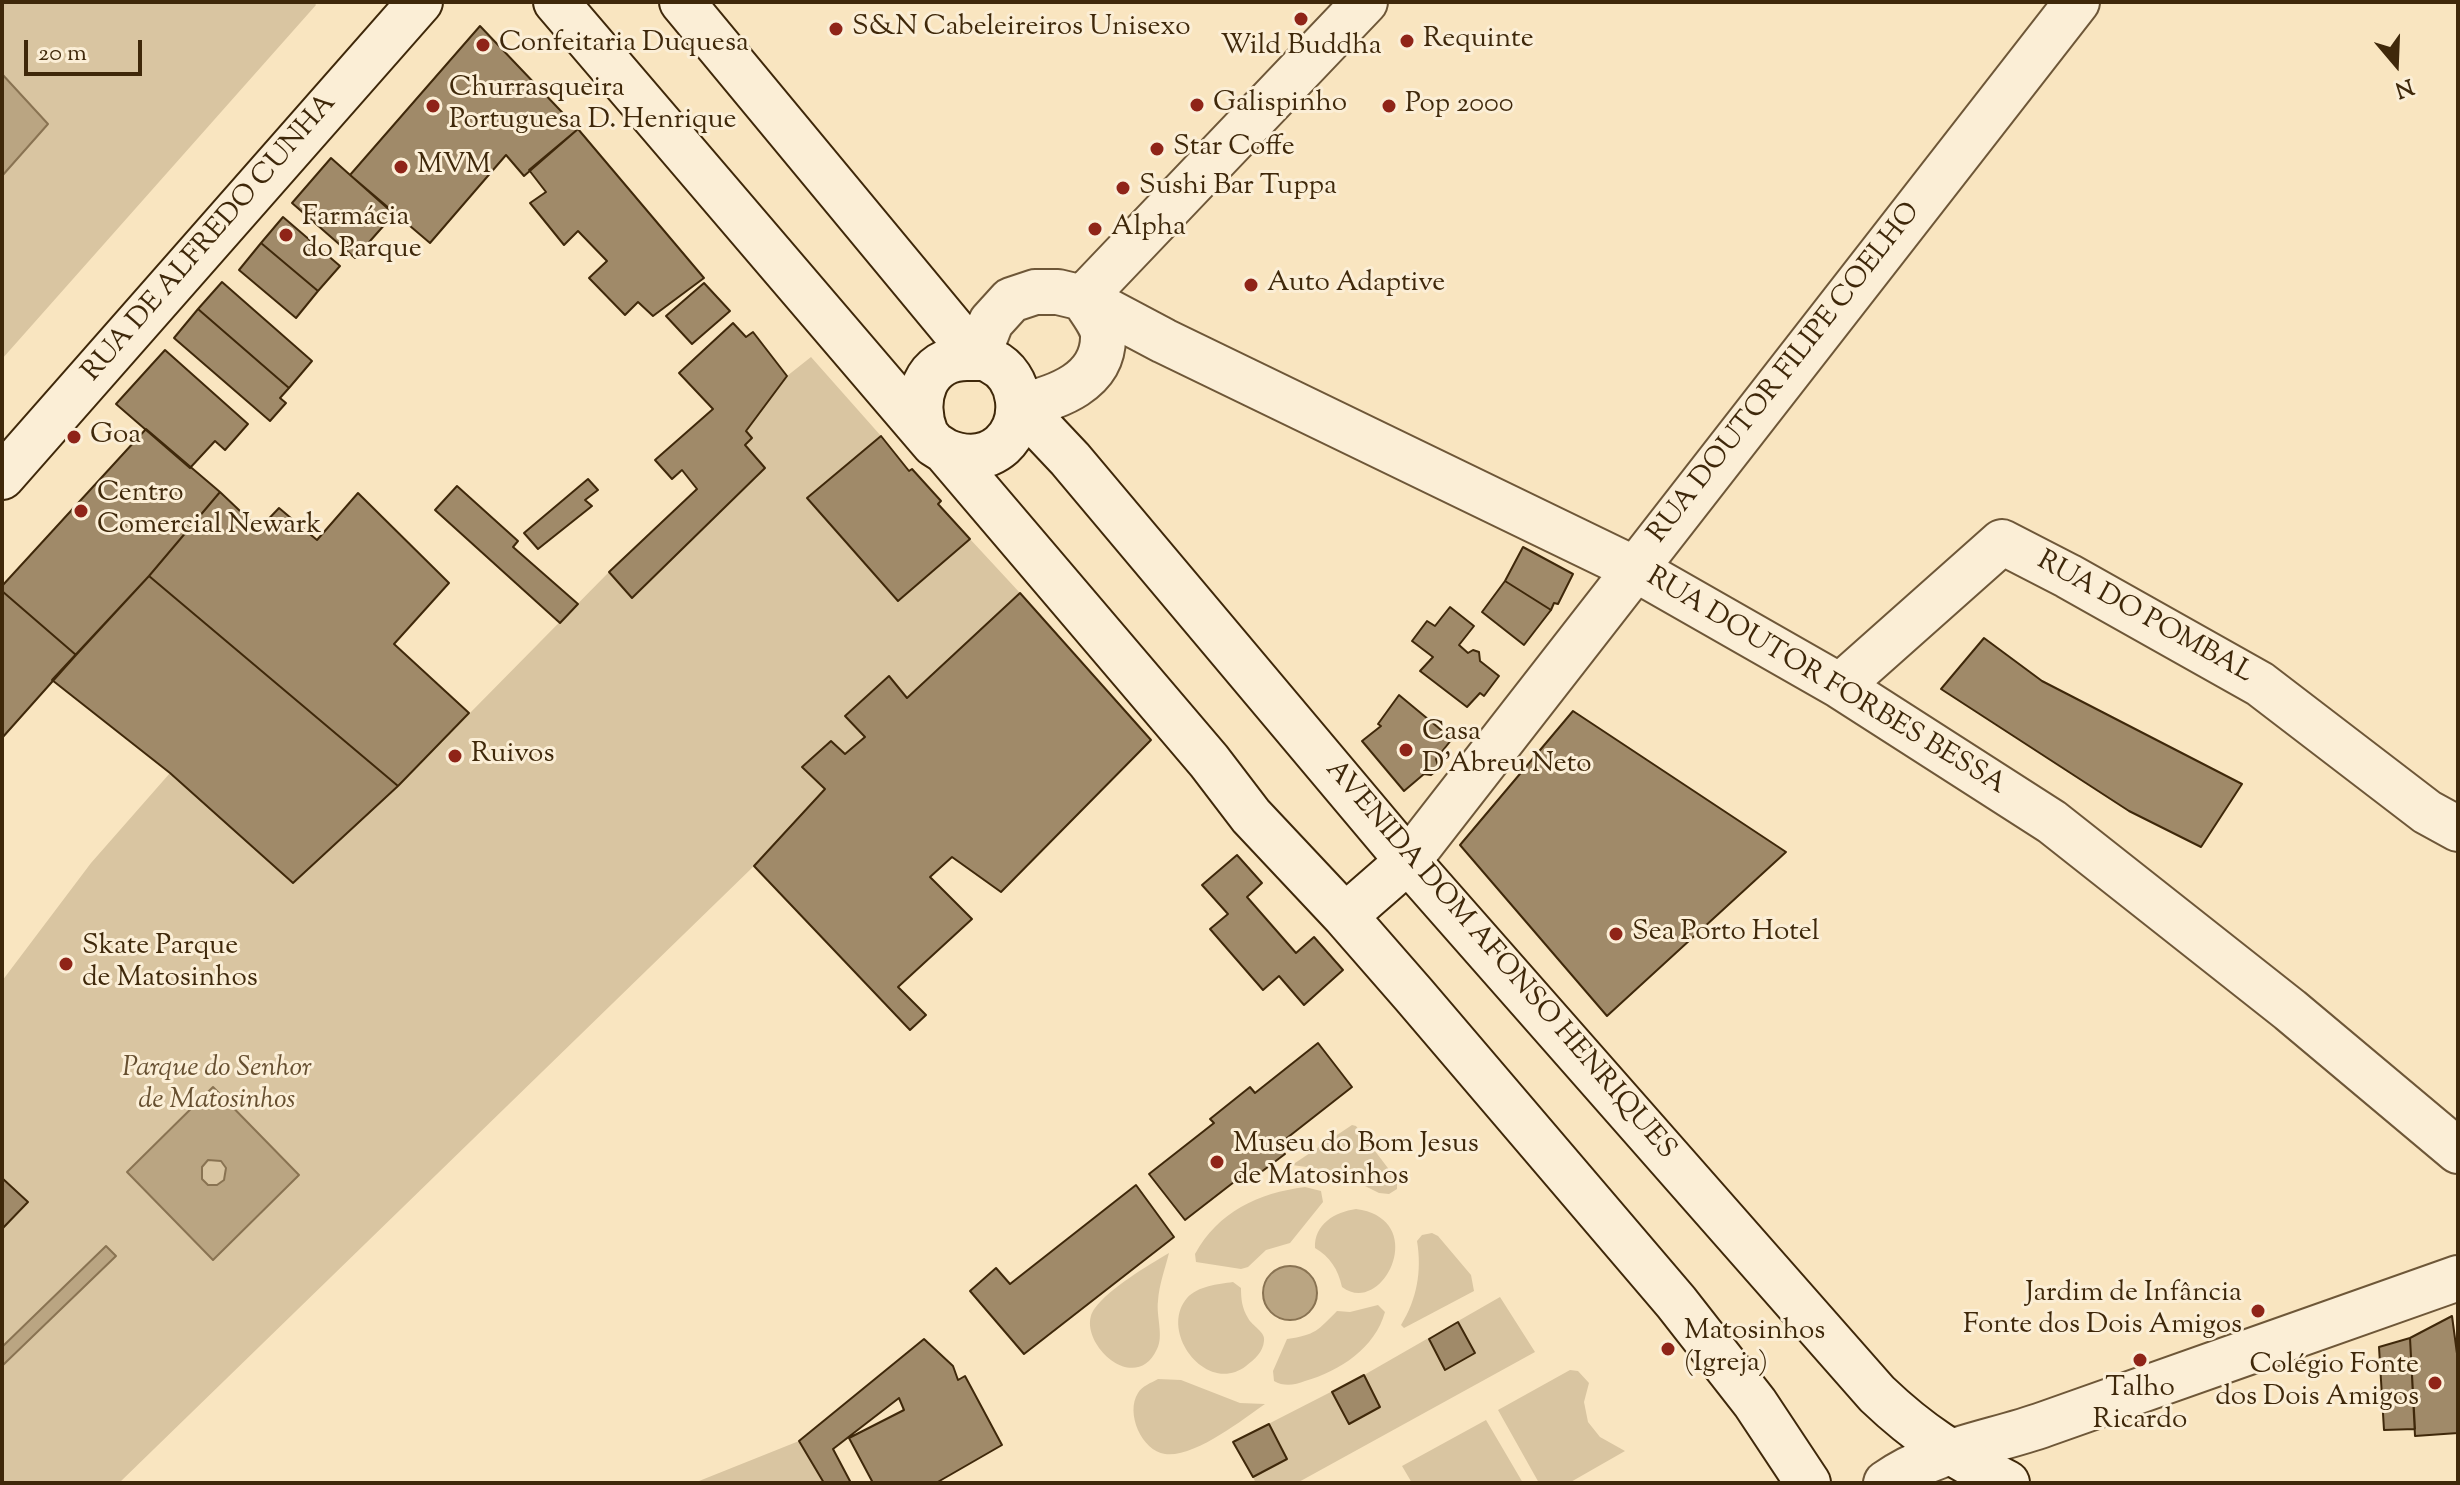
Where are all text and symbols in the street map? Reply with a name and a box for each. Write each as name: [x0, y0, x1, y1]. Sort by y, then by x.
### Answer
marker: Wild Buddha: [1292, 10, 1310, 28]
place label: S&N Cabeleireiros Unisexo: [852, 12, 1191, 46]
marker: S&N Cabeleireiros Unisexo: [827, 20, 845, 38]
scale bar: [28, 24, 146, 74]
place label: Requinte: [1423, 24, 1534, 58]
north arrow: [2356, 24, 2436, 104]
place label: Confeitaria Duquesa: [499, 28, 749, 62]
place label: Wild Buddha: [1220, 31, 1382, 65]
marker: Requinte: [1398, 32, 1416, 50]
marker: Confeitaria Duquesa: [474, 36, 492, 54]
text: 20 m: [38, 37, 87, 71]
text: N: [2390, 69, 2417, 105]
place label: Churrasqueira Portuguesa D. Henrique: [449, 73, 737, 139]
street label: RUA DE ALFREDO CUNHA: [77, 88, 345, 390]
place label: Galispinho: [1213, 88, 1347, 122]
place label: Pop 2000: [1405, 89, 1514, 123]
marker: Galispinho: [1188, 96, 1206, 114]
marker: Churrasqueira Portuguesa D. Henrique: [424, 97, 442, 115]
marker: Pop 2000: [1380, 97, 1398, 115]
place label: Star Coffe: [1173, 132, 1295, 166]
marker: Star Coffe: [1148, 140, 1166, 158]
place label: MVM: [417, 150, 491, 184]
marker: MVM: [392, 158, 410, 176]
place label: Sushi Bar Tuppa: [1139, 171, 1337, 205]
marker: Sushi Bar Tuppa: [1114, 179, 1132, 197]
street label: RUA DOUTOR FILIPE COELHO: [1643, 197, 1929, 551]
place label: Farmácia do Parque: [302, 202, 422, 268]
place label: Alpha: [1111, 212, 1186, 246]
marker: Alpha: [1086, 220, 1104, 238]
marker: Farmácia do Parque: [277, 226, 295, 244]
place label: Auto Adaptive: [1267, 268, 1445, 302]
marker: Auto Adaptive: [1242, 276, 1260, 294]
place label: Goa: [90, 420, 141, 454]
marker: Goa: [65, 428, 83, 446]
place label: Centro Comercial Newark: [97, 478, 321, 544]
marker: Centro Comercial Newark: [72, 502, 90, 520]
street label: RUA DO POMBAL: [2030, 546, 2258, 692]
street label: RUA DOUTOR FORBES BESSA: [1639, 562, 2011, 804]
place label: Casa D'Abreu Neto: [1422, 717, 1592, 783]
place label: Ruivos: [471, 739, 554, 773]
marker: Casa D'Abreu Neto: [1397, 741, 1415, 759]
marker: Ruivos: [446, 747, 464, 765]
street label: AVENIDA DOM AFONSO HENRIQUES: [1316, 755, 1682, 1167]
place label: Sea Porto Hotel: [1632, 917, 1819, 951]
marker: Sea Porto Hotel: [1607, 925, 1625, 943]
place label: Skate Parque de Matosinhos: [82, 931, 258, 997]
marker: Skate Parque de Matosinhos: [57, 955, 75, 973]
park label: Parque do Senhor de Matosinhos: [122, 1053, 312, 1119]
place label: Museu do Bom Jesus de Matosinhos: [1233, 1129, 1479, 1195]
marker: Museu do Bom Jesus de Matosinhos: [1208, 1153, 1226, 1171]
place label: Jardim de Infância Fonte dos Dois Amigos: [1963, 1278, 2242, 1344]
marker: Jardim de Infância Fonte dos Dois Amigos: [2249, 1302, 2267, 1320]
place label: Matosinhos (Igreja): [1684, 1316, 1825, 1382]
marker: Matosinhos (Igreja): [1659, 1340, 1677, 1358]
place label: Colégio Fonte dos Dois Amigos: [2215, 1350, 2419, 1416]
marker: Talho Ricardo: [2131, 1351, 2149, 1369]
place label: Talho Ricardo: [2093, 1373, 2187, 1439]
marker: Colégio Fonte dos Dois Amigos: [2426, 1374, 2444, 1392]

